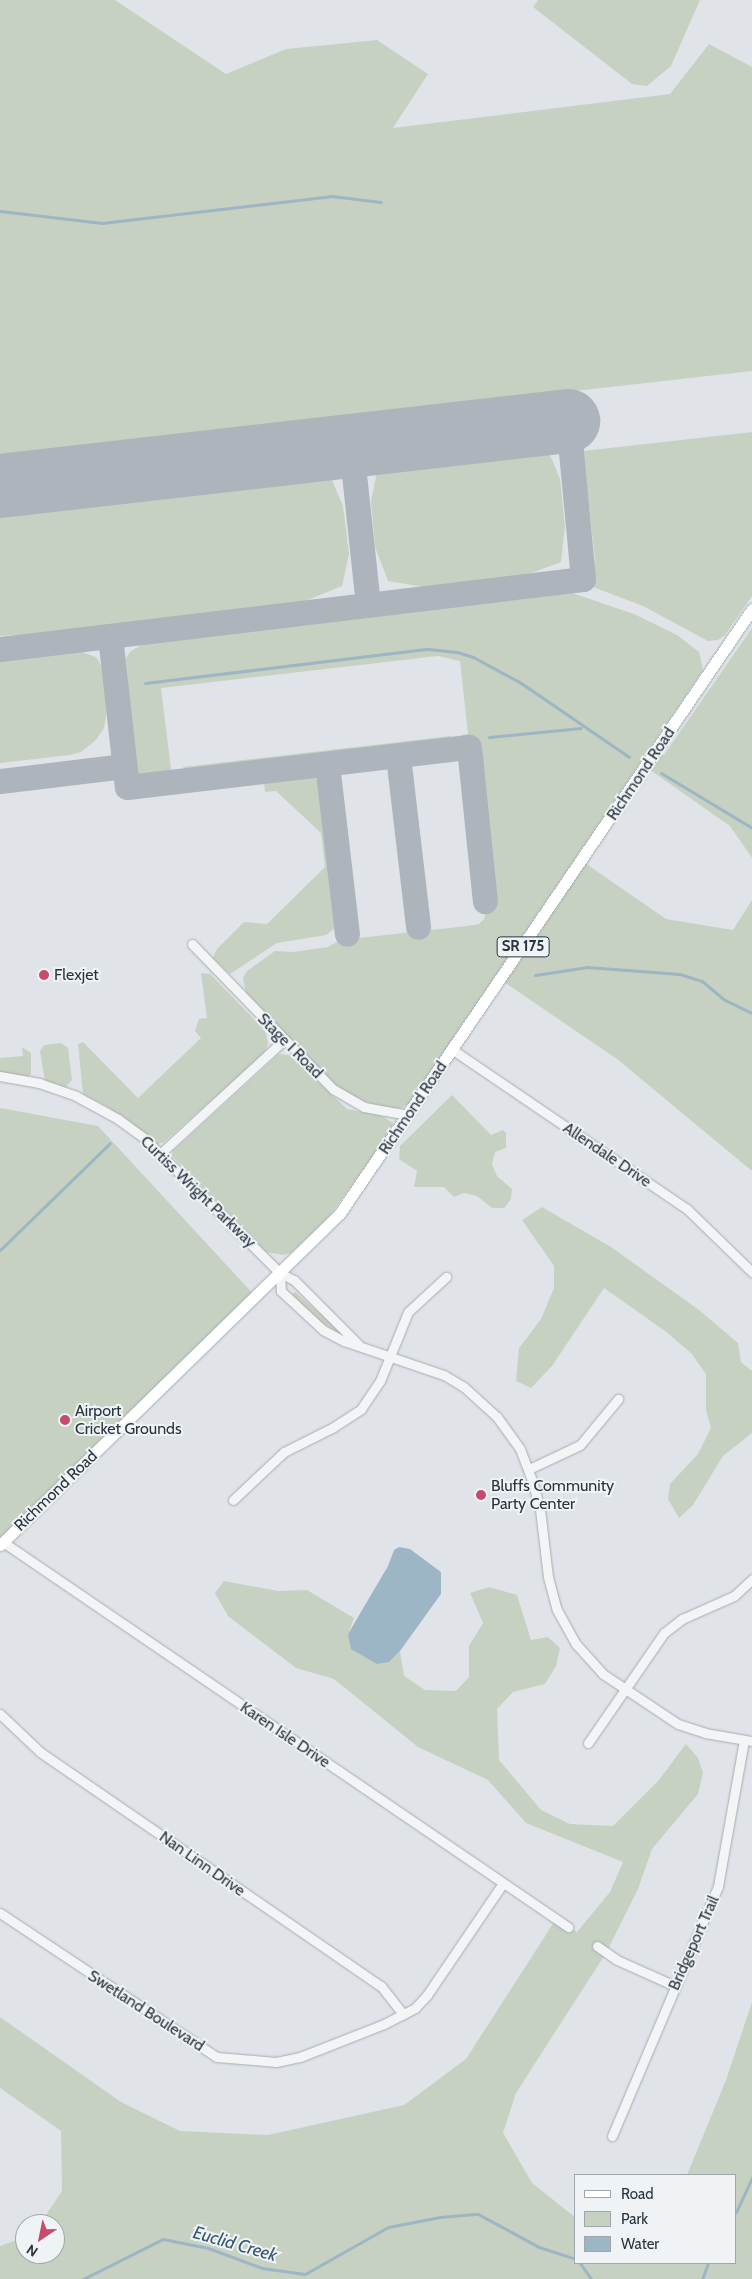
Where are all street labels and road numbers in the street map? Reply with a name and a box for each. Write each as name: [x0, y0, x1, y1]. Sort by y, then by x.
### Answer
street label: Richmond Road: [603, 724, 679, 824]
road number: SR 175: [496, 934, 550, 960]
street label: Stage I Road: [253, 1009, 327, 1083]
street label: Richmond Road: [375, 1058, 451, 1158]
street label: Allendale Drive: [559, 1118, 655, 1192]
street label: Curtiss Wright Parkway: [136, 1132, 260, 1252]
street label: Richmond Road: [11, 1447, 101, 1535]
street label: Karen Isle Drive: [236, 1698, 334, 1772]
street label: Nan Linn Drive: [155, 1827, 249, 1901]
street label: Bridgeport Trail: [665, 1893, 723, 1993]
street label: Swetland Boulevard: [84, 1966, 208, 2056]

